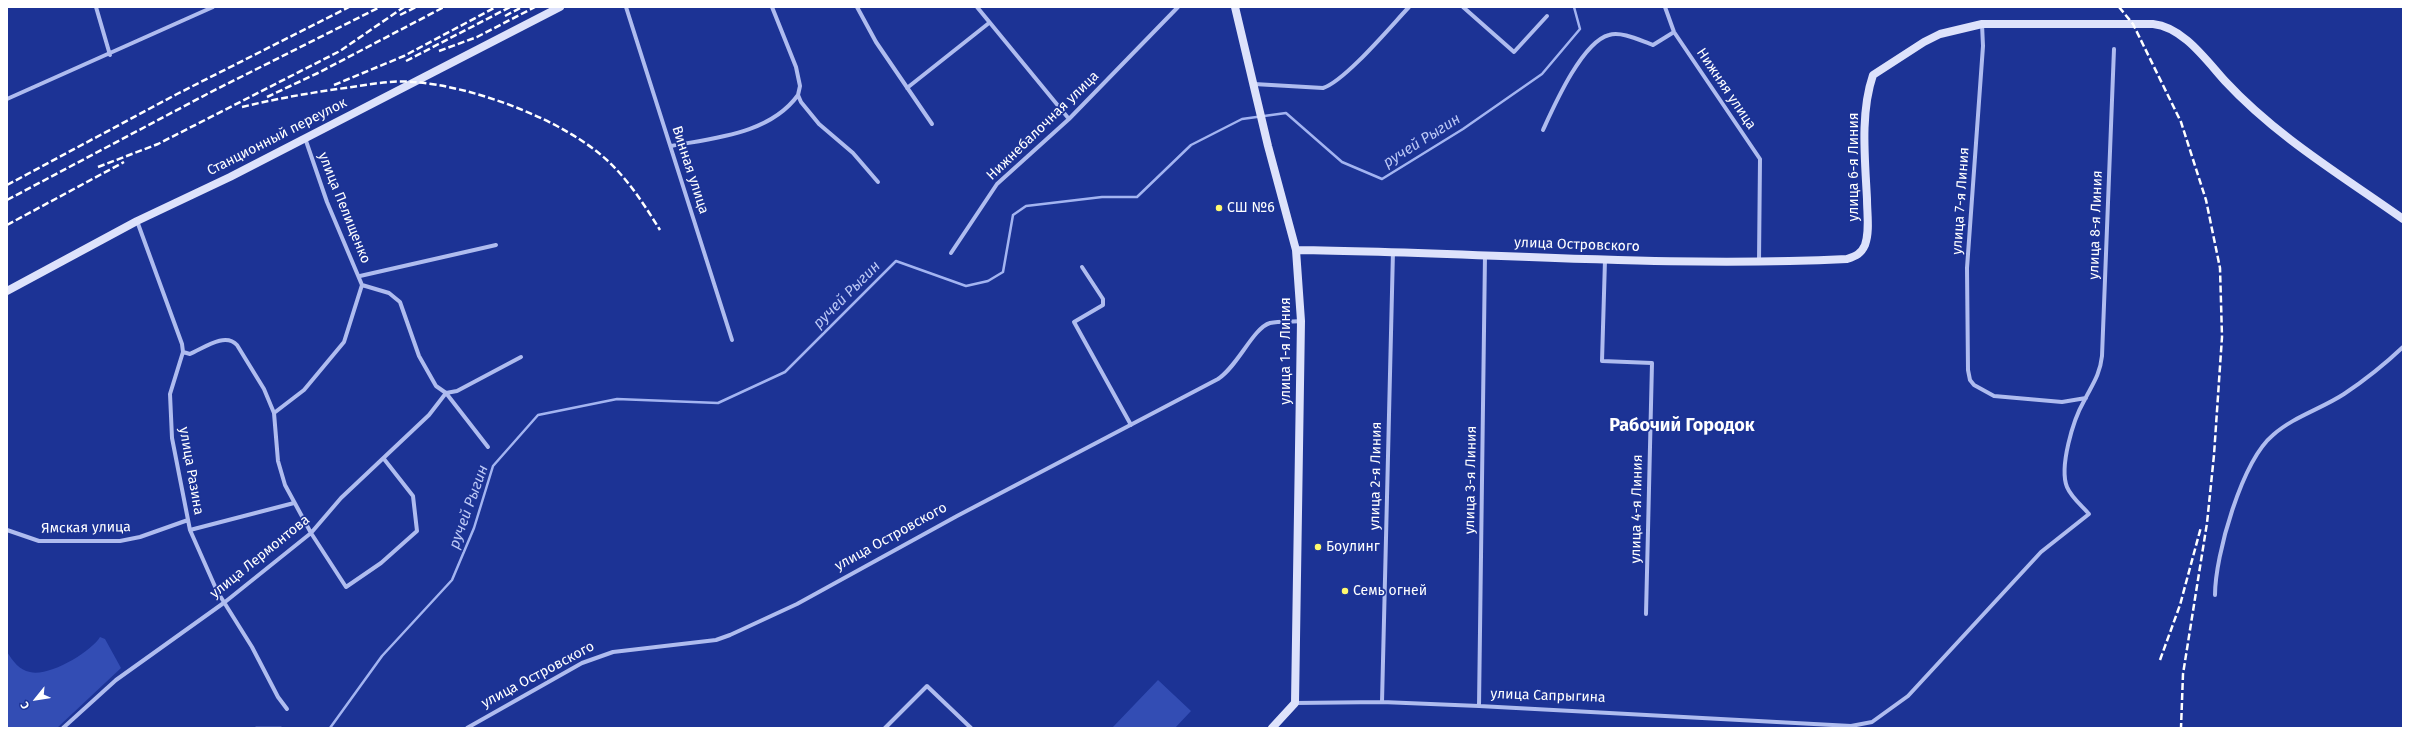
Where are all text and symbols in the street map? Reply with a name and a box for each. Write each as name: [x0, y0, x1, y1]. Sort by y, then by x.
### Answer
street label: Нижняя улица: [1693, 45, 1759, 133]
street label: Нижнебалочная улица: [983, 68, 1103, 184]
street label: Станционный переулок: [204, 94, 350, 180]
water label: ручей Рыгин: [1380, 110, 1464, 172]
street label: улица 6-я Линия: [1846, 112, 1862, 222]
street label: Винная улица: [668, 124, 712, 216]
street label: улица 7-я Линия: [1949, 147, 1973, 255]
street label: улица Пелищенко: [314, 150, 374, 266]
street label: улица 8-я Линия: [2086, 170, 2106, 280]
place label: СШ №6: [1227, 200, 1275, 216]
marker: СШ №6: [1214, 203, 1224, 213]
street label: улица Островского: [1514, 234, 1640, 256]
water label: ручей Рыгин: [810, 258, 884, 332]
street label: улица 1-я Линия: [1278, 297, 1294, 405]
district label: Рабочий Городок: [1609, 415, 1755, 437]
street label: улица 2-я Линия: [1367, 422, 1385, 530]
street label: улица Разина: [175, 426, 207, 516]
street label: улица 3-я Линия: [1462, 426, 1480, 534]
street label: улица 4-я Линия: [1628, 454, 1646, 564]
water label: ручей Рыгин: [446, 463, 492, 551]
street label: улица Островского: [832, 499, 950, 575]
street label: улица Лермонтова: [207, 512, 313, 602]
street label: Ямская улица: [41, 519, 131, 537]
place label: Боулинг: [1326, 539, 1380, 555]
marker: Боулинг: [1313, 542, 1323, 552]
place label: Семь огней: [1353, 583, 1427, 599]
marker: Семь огней: [1340, 586, 1350, 596]
street label: улица Островского: [479, 638, 597, 712]
north arrow: [16, 679, 56, 719]
street label: улица Сапрыгина: [1490, 686, 1606, 706]
text: С: [18, 699, 32, 711]

